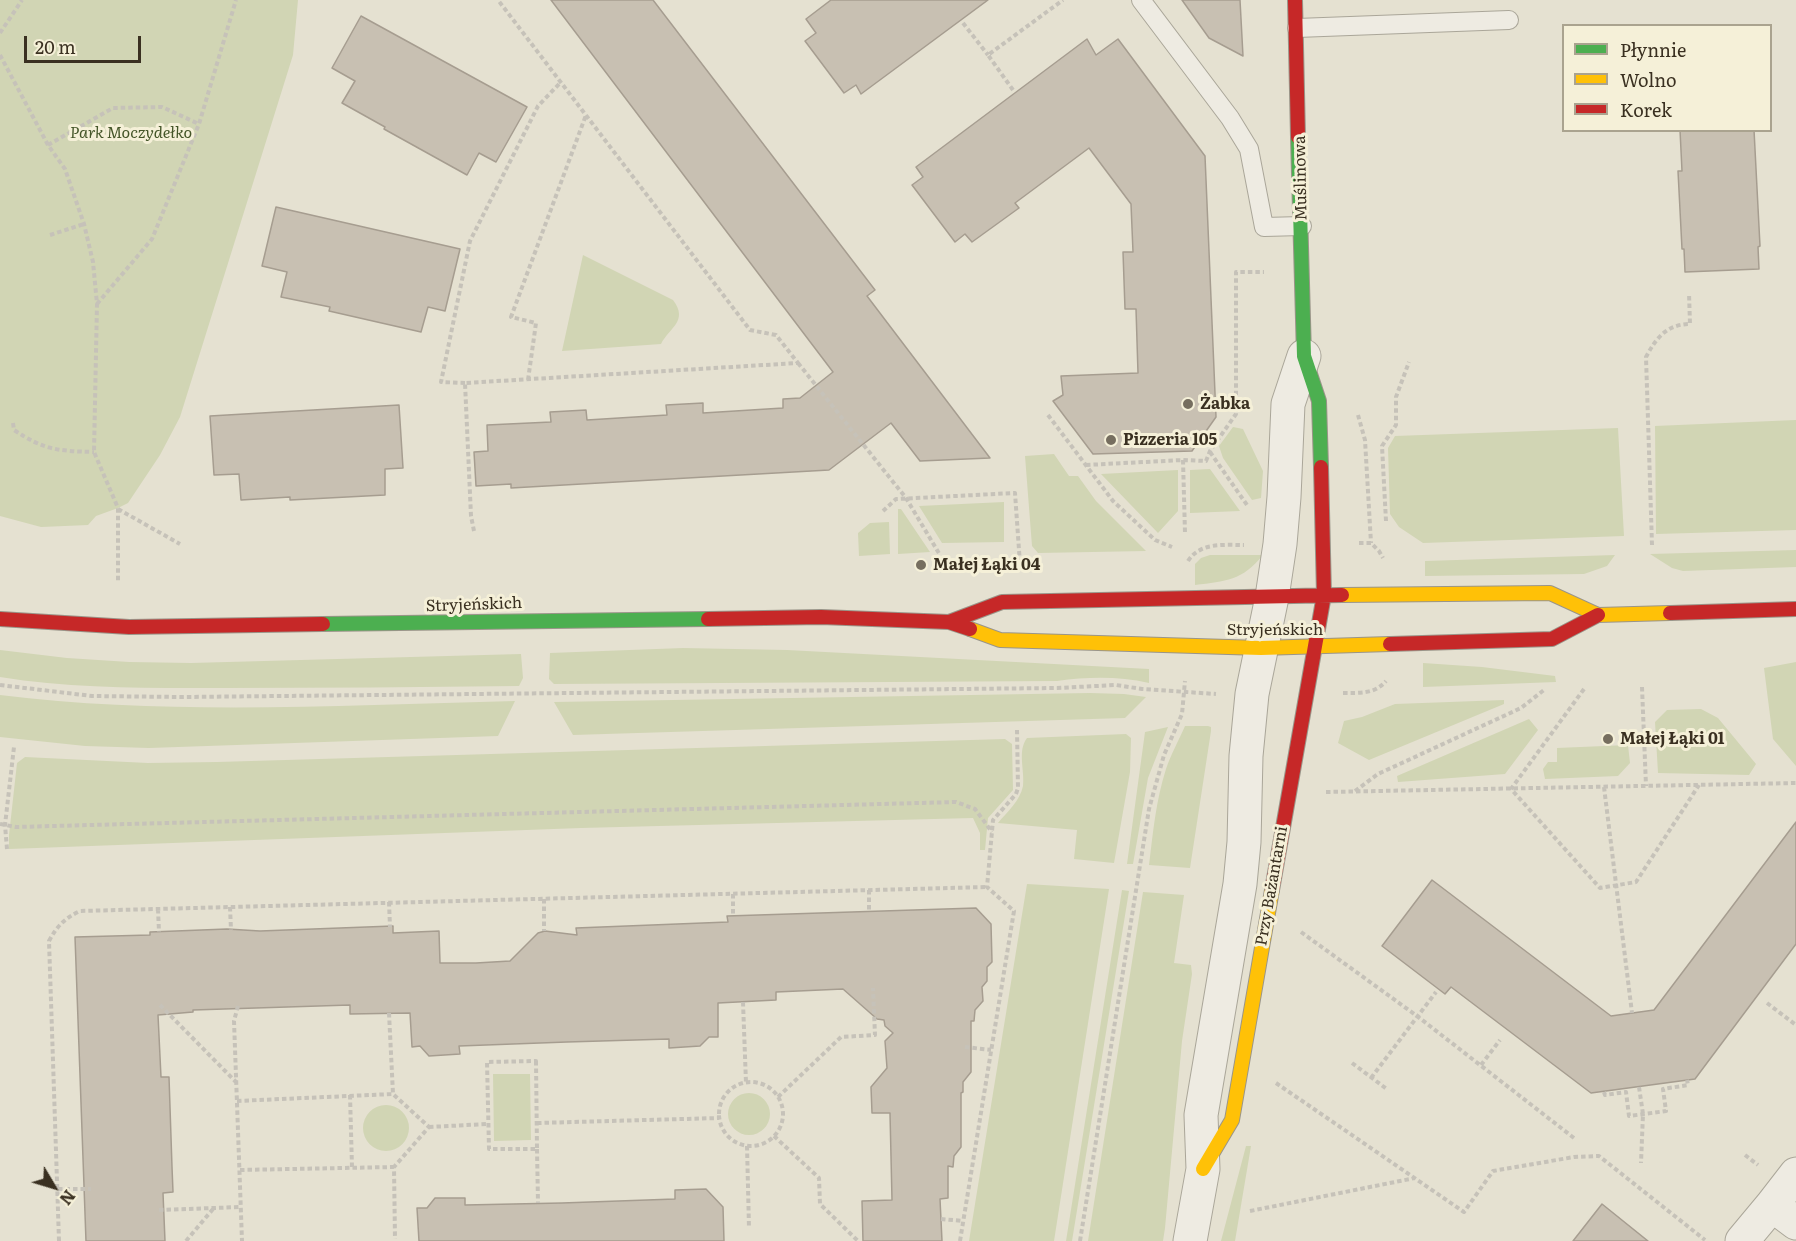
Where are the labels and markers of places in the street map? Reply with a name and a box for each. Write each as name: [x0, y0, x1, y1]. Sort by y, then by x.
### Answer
place label: Żabka: [1200, 394, 1250, 414]
marker: Żabka: [1181, 397, 1195, 411]
place label: Pizzeria 105: [1123, 430, 1217, 450]
marker: Pizzeria 105: [1104, 433, 1118, 447]
place label: Małej Łąki 04: [933, 555, 1040, 575]
marker: Małej Łąki 04: [914, 558, 928, 572]
place label: Małej Łąki 01: [1620, 729, 1724, 749]
marker: Małej Łąki 01: [1601, 732, 1615, 746]

